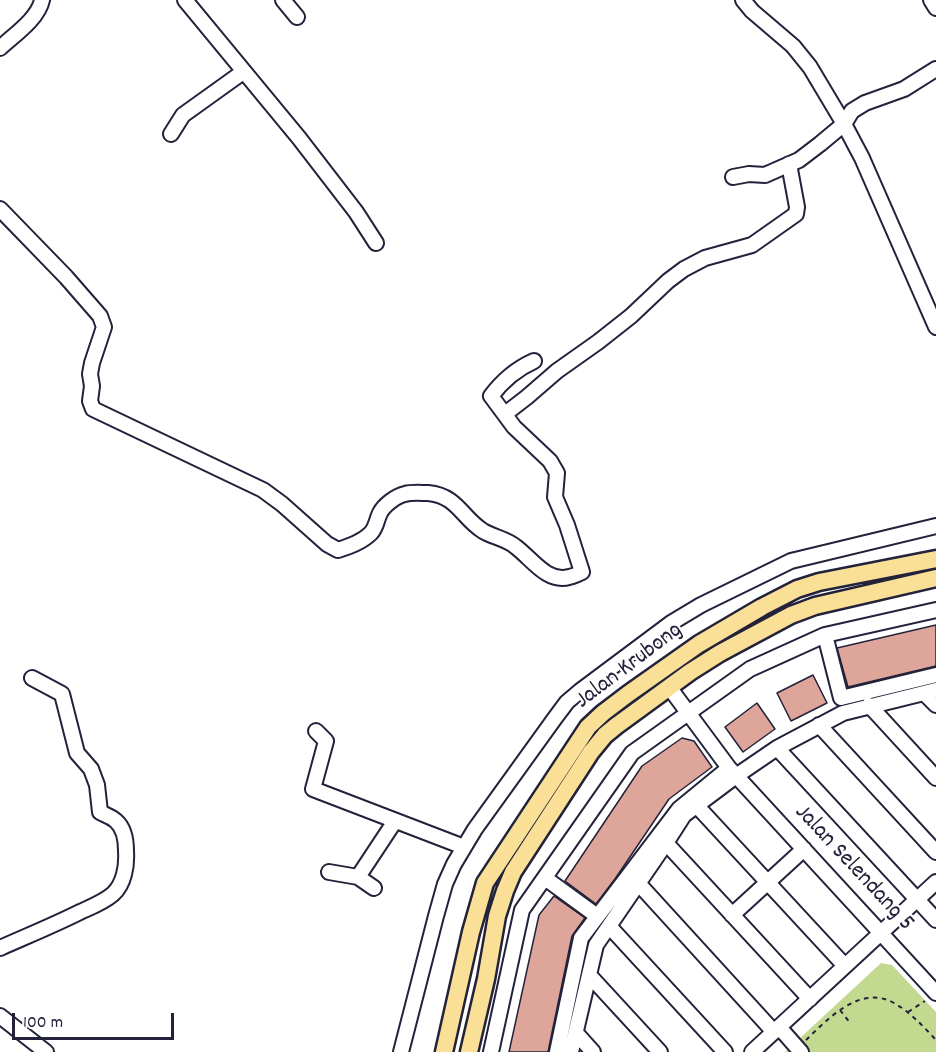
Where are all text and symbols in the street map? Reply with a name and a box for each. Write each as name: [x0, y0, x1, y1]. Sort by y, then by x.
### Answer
street label: Jalan Krubong: [571, 617, 689, 717]
street label: Jalan Selendang 5: [787, 800, 919, 938]
scale bar: [15, 1001, 177, 1039]
text: 100 m: [23, 1011, 63, 1036]

